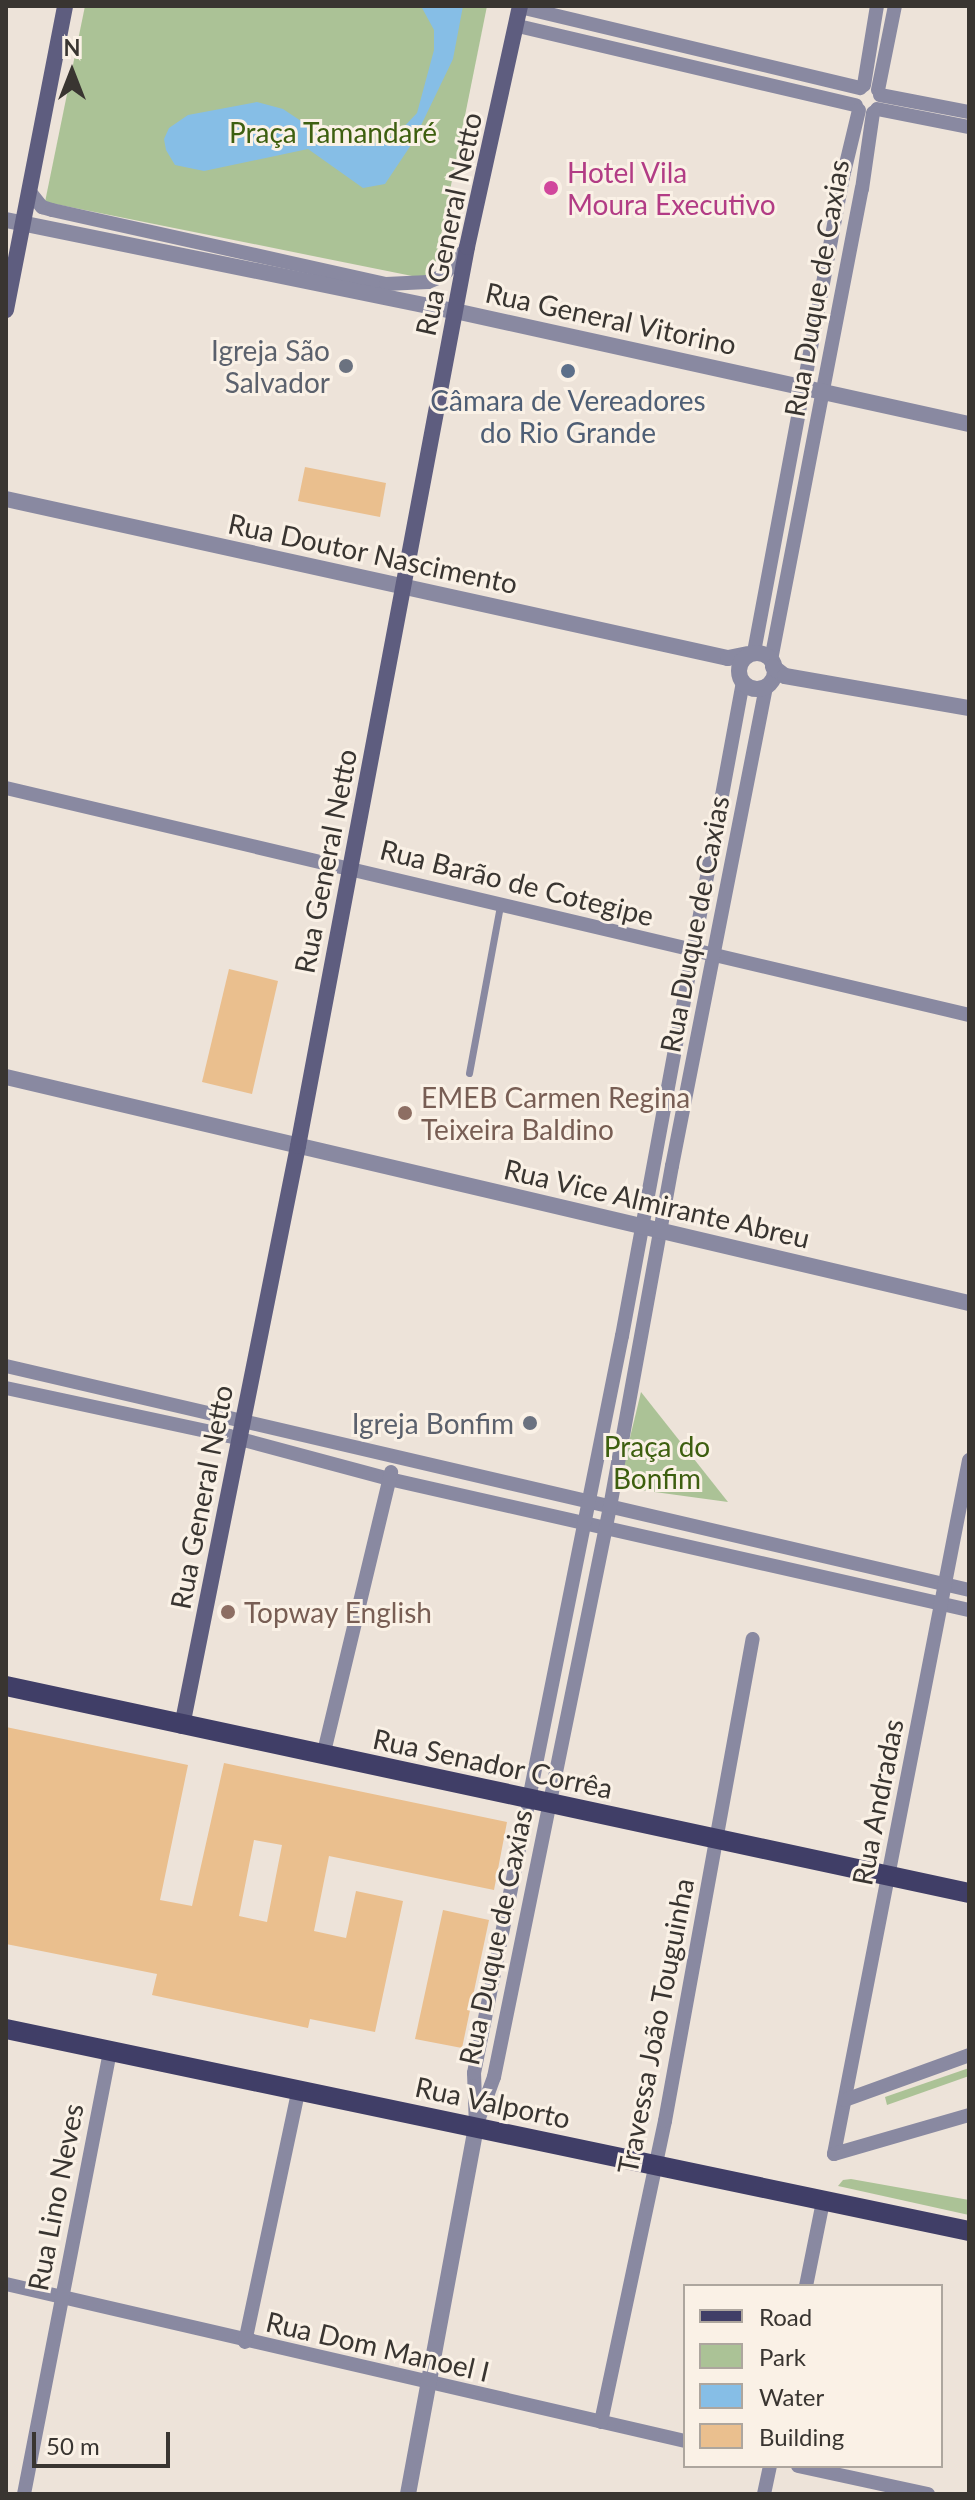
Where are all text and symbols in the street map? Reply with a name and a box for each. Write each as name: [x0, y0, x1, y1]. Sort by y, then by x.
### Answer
north arrow: [32, 32, 112, 112]
text: N: [64, 34, 80, 61]
street label: Rua General Netto: [408, 109, 488, 339]
park label: Praça Tamandaré: [229, 115, 437, 149]
place label: Hotel Vila Moura Executivo: [567, 155, 776, 221]
street label: Rua Duque de Caxias: [777, 157, 855, 419]
marker: Hotel Vila Moura Executivo: [542, 179, 560, 197]
street label: Rua General Vitorino: [482, 275, 740, 361]
place label: Igreja São Salvador: [211, 333, 330, 399]
marker: Igreja São Salvador: [337, 357, 355, 375]
marker: Câmara de Vereadores do Rio Grande: [559, 362, 577, 380]
place label: Câmara de Vereadores do Rio Grande: [430, 383, 706, 449]
street label: Rua Doutor Nascimento: [225, 506, 521, 600]
street label: Rua General Netto: [287, 746, 363, 976]
street label: Rua Duque de Caxias: [653, 793, 735, 1055]
street label: Rua Barão de Cotegipe: [377, 832, 657, 932]
place label: EMEB Carmen Regina Teixeira Baldino: [421, 1080, 690, 1146]
marker: EMEB Carmen Regina Teixeira Baldino: [396, 1104, 414, 1122]
street label: Rua Vice Almirante Abreu: [500, 1151, 814, 1255]
street label: Rua General Netto: [163, 1382, 239, 1612]
place label: Igreja Bonfim: [352, 1406, 514, 1440]
marker: Igreja Bonfim: [521, 1414, 539, 1432]
park label: Praça do Bonfim: [604, 1429, 710, 1495]
place label: Topway English: [244, 1595, 433, 1629]
marker: Topway English: [219, 1603, 237, 1621]
street label: Rua Andradas: [844, 1716, 910, 1888]
street label: Rua Senador Corrêa: [370, 1721, 616, 1805]
street label: Rua Duque de Caxias: [451, 1806, 539, 2068]
street label: Travessa João Touguinha: [610, 1875, 700, 2177]
street label: Rua Valporto: [412, 2069, 574, 2135]
street label: Rua Lino Neves: [20, 2101, 90, 2293]
legend: [683, 2284, 943, 2468]
text: Road: [759, 2302, 812, 2331]
street label: Rua Dom Manoel I: [263, 2304, 493, 2388]
text: Park: [759, 2342, 806, 2371]
text: Water: [759, 2382, 824, 2411]
scale bar: [36, 2416, 174, 2466]
text: Building: [759, 2422, 844, 2451]
text: 50 m: [46, 2431, 100, 2460]

